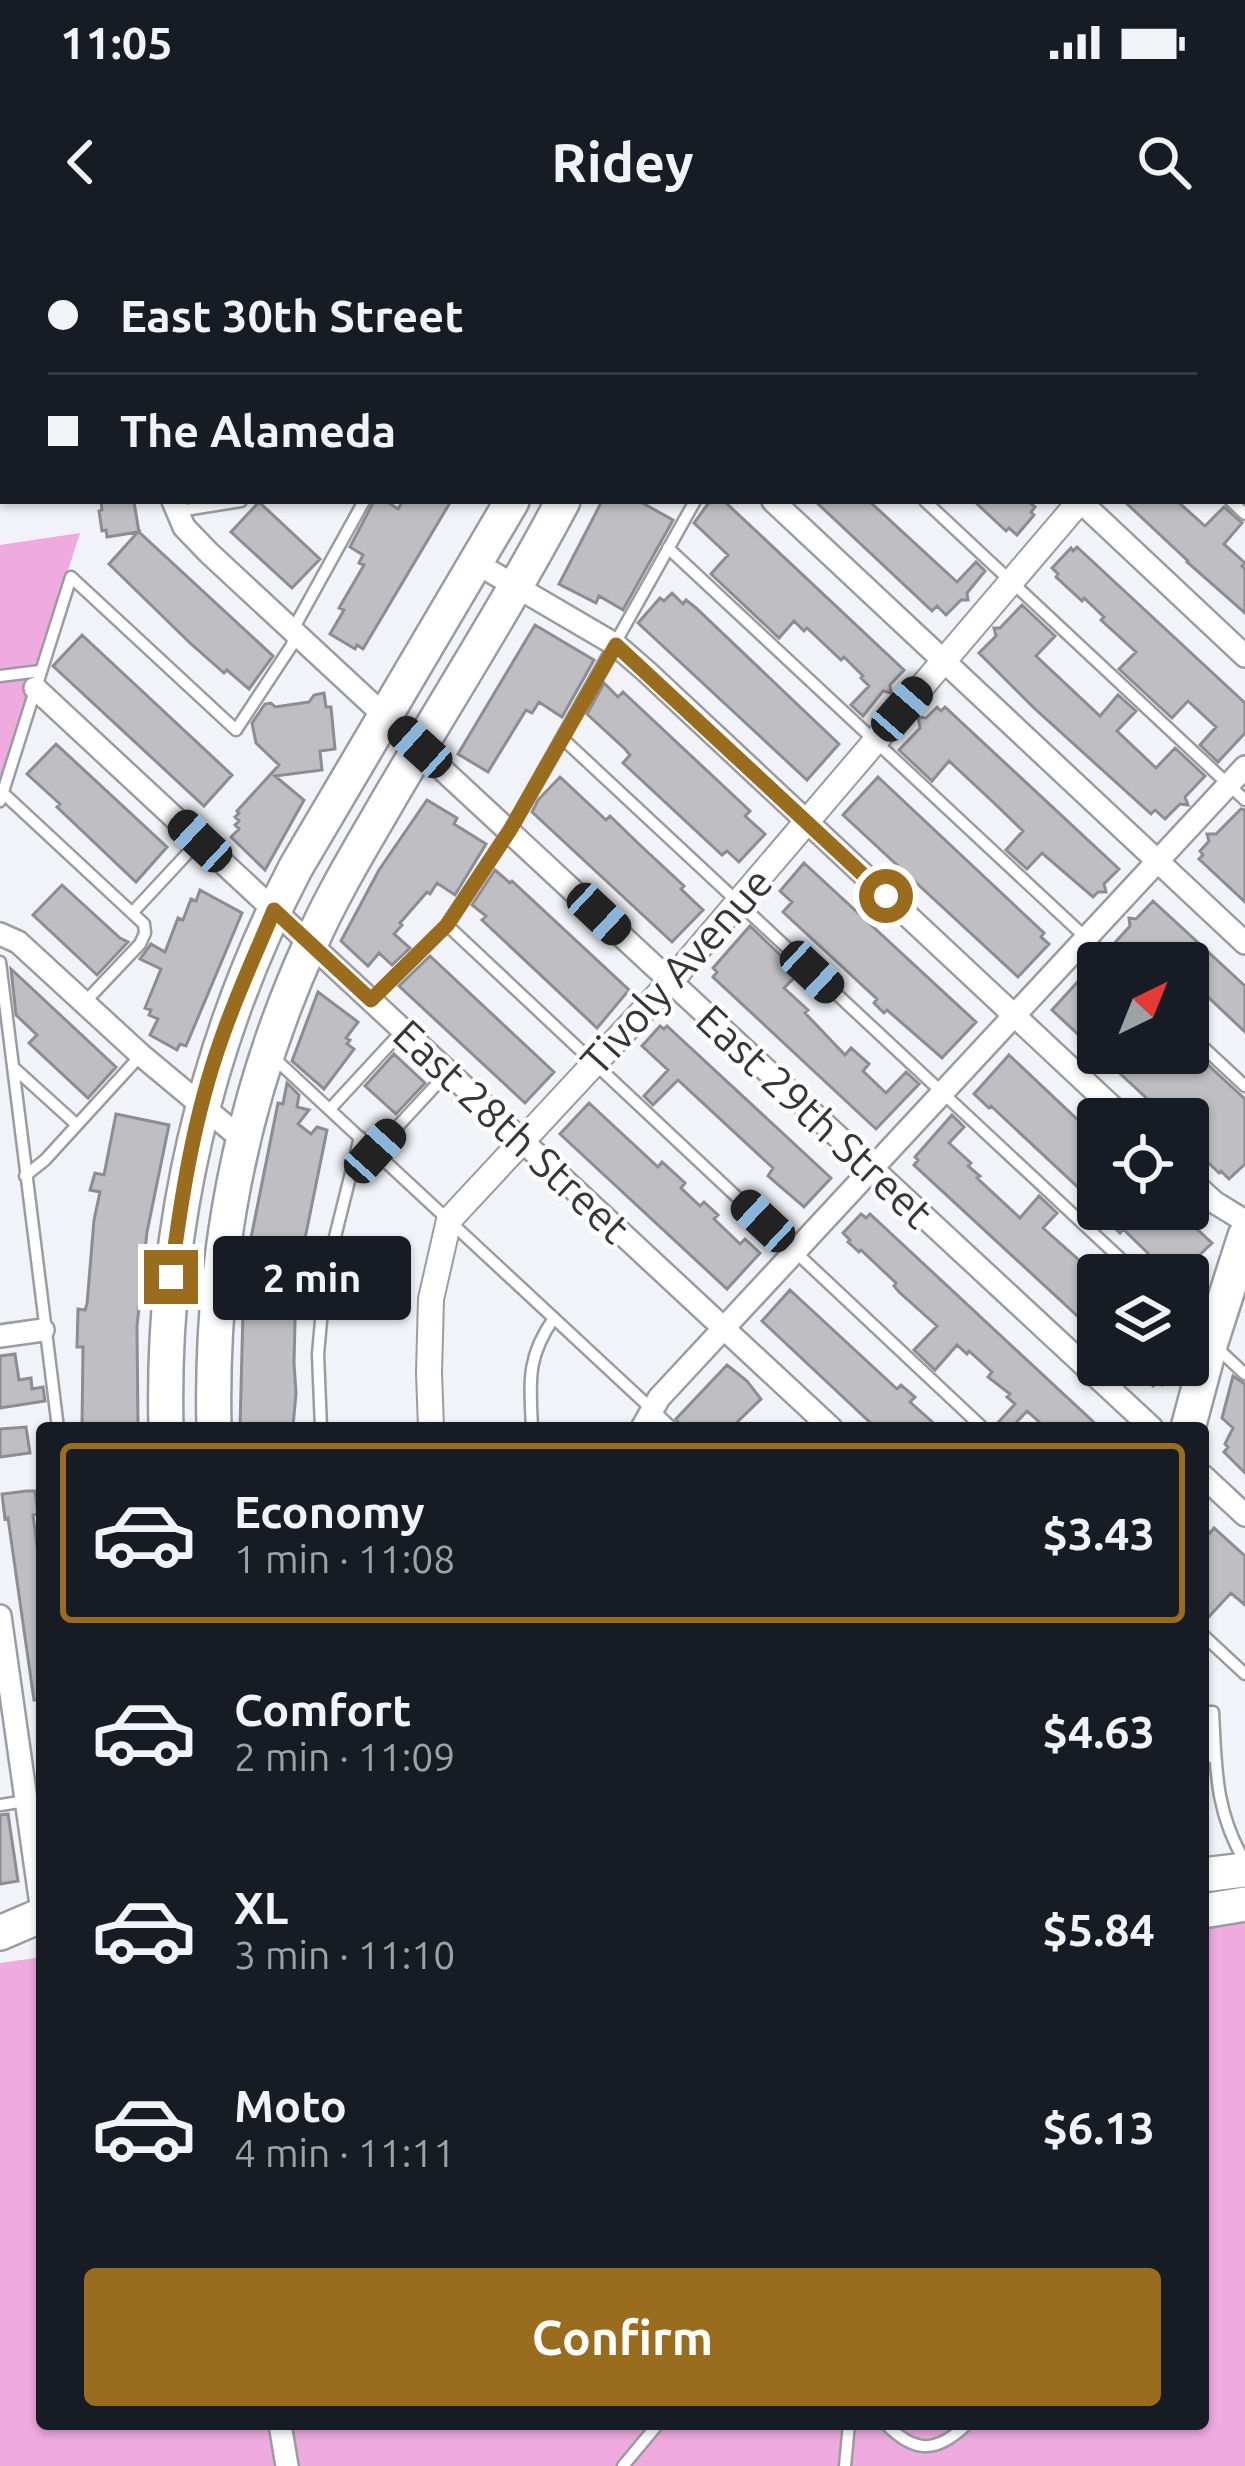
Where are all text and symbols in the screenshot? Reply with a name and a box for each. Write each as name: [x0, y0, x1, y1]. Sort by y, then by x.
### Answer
text: 11:05: [60, 17, 173, 68]
icon: back: [48, 129, 114, 195]
icon: search: [1131, 129, 1197, 195]
text: Ridey: [551, 132, 694, 192]
text: East 30th Street: [120, 290, 464, 341]
text: The Alameda: [120, 405, 396, 456]
car: [865, 670, 939, 748]
car: [381, 710, 459, 784]
car: [161, 803, 239, 879]
street label: Tivoly Avenue: [571, 858, 781, 1084]
route start: [859, 869, 913, 923]
car: [560, 876, 638, 952]
car: [773, 934, 851, 1010]
north arrow: [1077, 942, 1209, 1074]
map controls: [1077, 942, 1209, 1386]
street label: East 29th Street: [688, 995, 942, 1237]
street label: East 28th Street: [385, 1010, 639, 1252]
button: locate: [1077, 1098, 1209, 1230]
car: [338, 1112, 412, 1190]
car: [724, 1183, 802, 1259]
callout: 2 min: [213, 1235, 411, 1319]
route end: [144, 1250, 198, 1304]
button: layers: [1077, 1254, 1209, 1386]
text: 2 min: [263, 1256, 361, 1299]
icon: car: [90, 1479, 198, 1587]
text: Economy: [234, 1486, 425, 1537]
text: $3.43: [1042, 1508, 1155, 1559]
text: 1 min · 11:08: [234, 1537, 455, 1580]
icon: car: [90, 1677, 198, 1785]
text: Comfort: [234, 1684, 411, 1735]
text: $4.63: [1042, 1706, 1155, 1757]
text: 2 min · 11:09: [234, 1735, 455, 1778]
icon: car: [90, 1875, 198, 1983]
text: XL: [234, 1882, 288, 1933]
text: $5.84: [1042, 1904, 1155, 1955]
text: 3 min · 11:10: [234, 1933, 455, 1976]
icon: car: [90, 2073, 198, 2181]
text: Moto: [234, 2080, 347, 2131]
text: $6.13: [1042, 2102, 1155, 2153]
text: 4 min · 11:11: [234, 2131, 455, 2174]
button: Confirm: [84, 2268, 1161, 2406]

